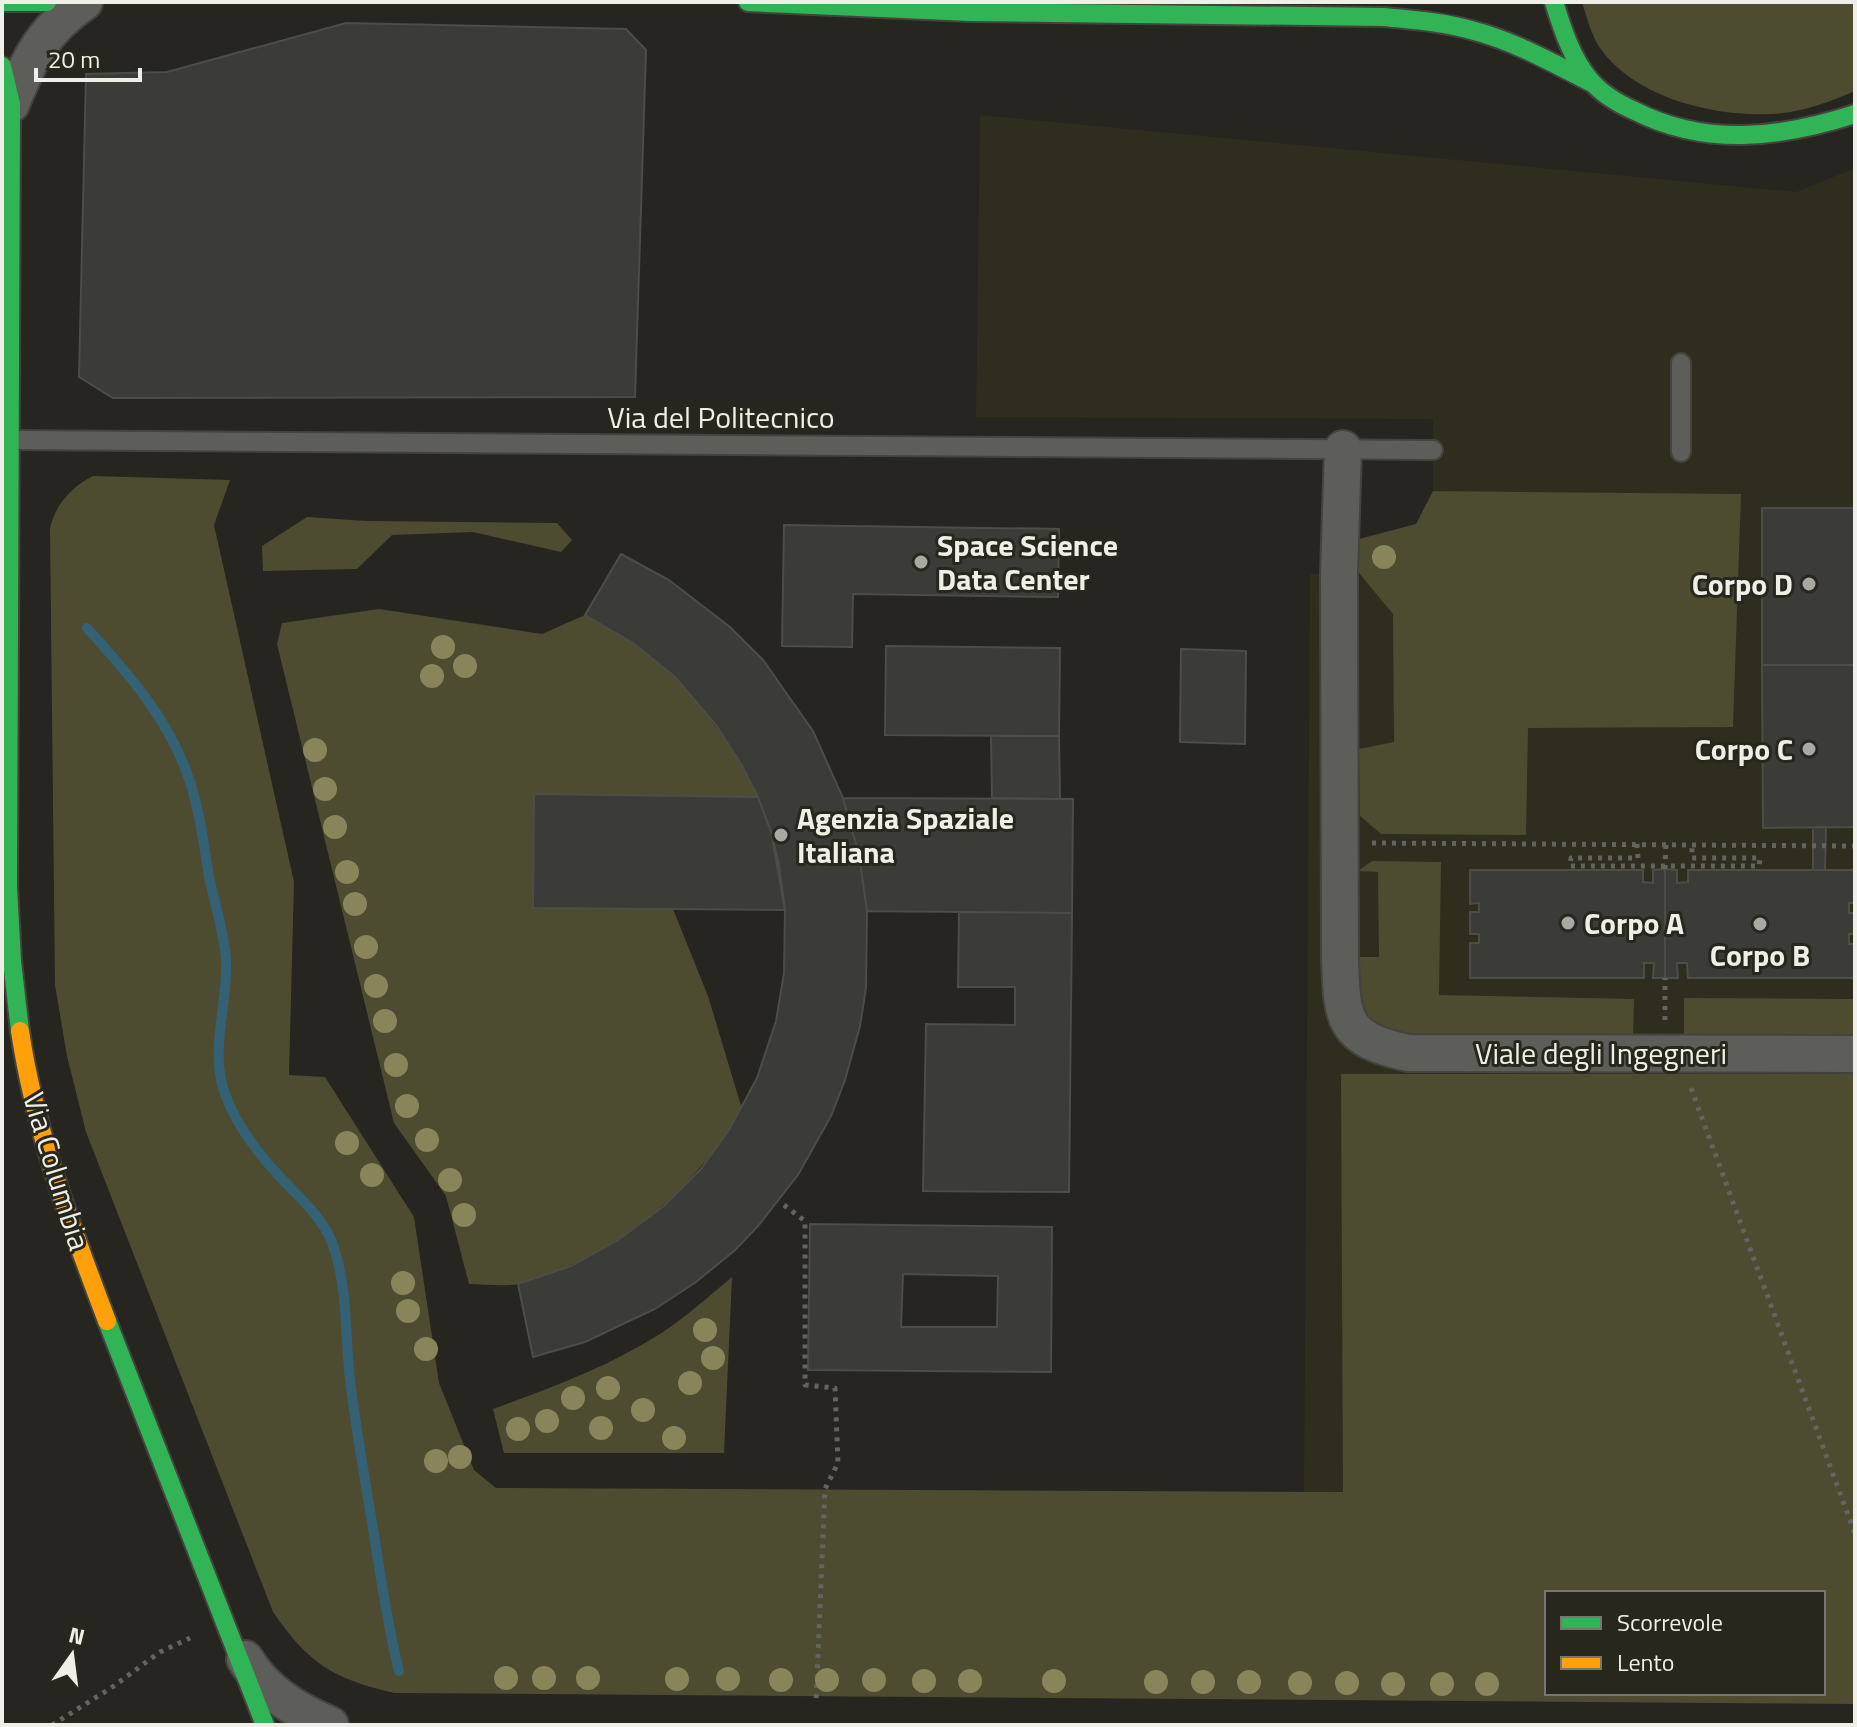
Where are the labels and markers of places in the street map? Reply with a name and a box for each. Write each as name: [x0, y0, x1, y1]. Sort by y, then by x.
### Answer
place label: Space Science Data Center: [937, 522, 1118, 602]
marker: Space Science Data Center: [912, 553, 930, 571]
place label: Corpo D: [1692, 561, 1793, 607]
marker: Corpo D: [1800, 575, 1818, 593]
place label: Corpo C: [1695, 726, 1793, 772]
marker: Corpo C: [1800, 740, 1818, 758]
place label: Agenzia Spaziale Italiana: [797, 795, 1014, 875]
marker: Agenzia Spaziale Italiana: [772, 826, 790, 844]
place label: Corpo A: [1584, 900, 1684, 946]
marker: Corpo A: [1559, 914, 1577, 932]
marker: Corpo B: [1751, 915, 1769, 933]
place label: Corpo B: [1710, 932, 1810, 978]

